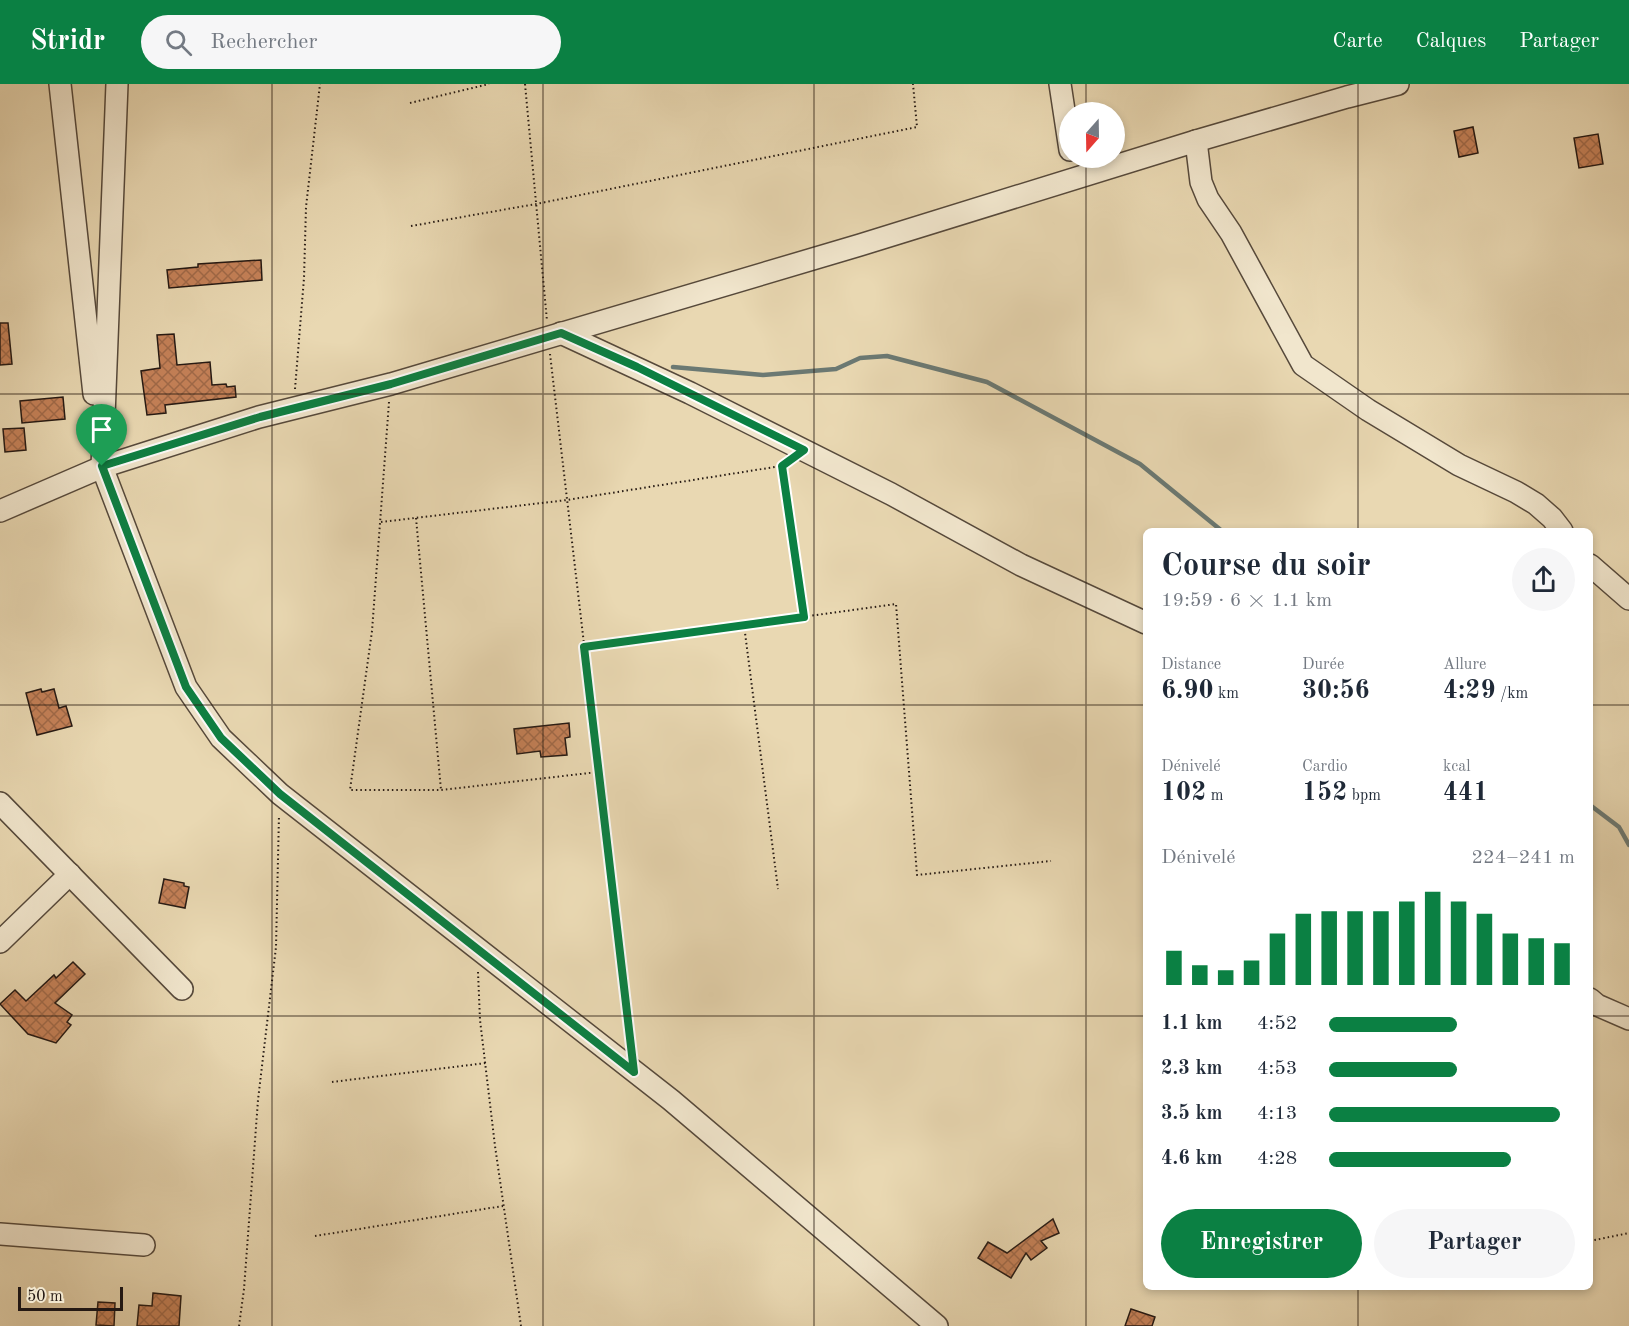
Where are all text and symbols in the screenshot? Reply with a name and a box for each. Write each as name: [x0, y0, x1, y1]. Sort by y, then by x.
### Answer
search box: [141, 15, 561, 69]
icon: search: [162, 26, 195, 59]
text: Stridr: [30, 28, 105, 56]
text: Rechercher: [210, 31, 318, 53]
text: Carte: [1333, 31, 1383, 52]
text: Calques: [1416, 31, 1486, 52]
text: Partager: [1519, 31, 1599, 52]
north arrow: [1059, 102, 1125, 168]
map controls: [1059, 102, 1125, 168]
pin: [76, 404, 127, 466]
icon: arrive: [85, 413, 118, 446]
button: share: [1512, 548, 1575, 611]
text: Course du soir: [1161, 550, 1371, 583]
text: 19:59 · 6 × 1.1 km: [1161, 591, 1332, 611]
text: Distance: [1161, 657, 1221, 673]
text: Durée: [1302, 657, 1344, 673]
text: Allure: [1443, 657, 1486, 673]
text: 6.90: [1161, 678, 1214, 704]
text: 30:56: [1302, 678, 1370, 704]
text: 4:29: [1443, 678, 1496, 704]
text: km: [1214, 686, 1239, 702]
text: /km: [1496, 686, 1528, 702]
text: Dénivelé: [1161, 759, 1221, 775]
text: Cardio: [1302, 759, 1348, 775]
text: kcal: [1443, 759, 1471, 775]
text: 102: [1161, 780, 1206, 806]
text: 152: [1302, 780, 1347, 806]
text: 441: [1443, 780, 1488, 806]
text: m: [1206, 788, 1223, 804]
text: bpm: [1347, 788, 1381, 804]
text: Dénivelé: [1161, 848, 1235, 868]
text: 224–241 m: [1472, 848, 1575, 868]
text: 1.1 km: [1161, 1014, 1223, 1034]
text: 4:52: [1257, 1014, 1297, 1034]
text: 2.3 km: [1161, 1059, 1223, 1079]
text: 4:53: [1257, 1059, 1297, 1079]
text: 3.5 km: [1161, 1104, 1223, 1124]
text: 4:13: [1257, 1104, 1297, 1124]
text: 4.6 km: [1161, 1149, 1223, 1169]
text: 4:28: [1257, 1149, 1297, 1169]
button: Enregistrer: [1161, 1209, 1362, 1278]
button: Partager: [1374, 1209, 1575, 1278]
scale bar: [18, 1284, 123, 1312]
text: 50 m: [27, 1289, 63, 1305]

